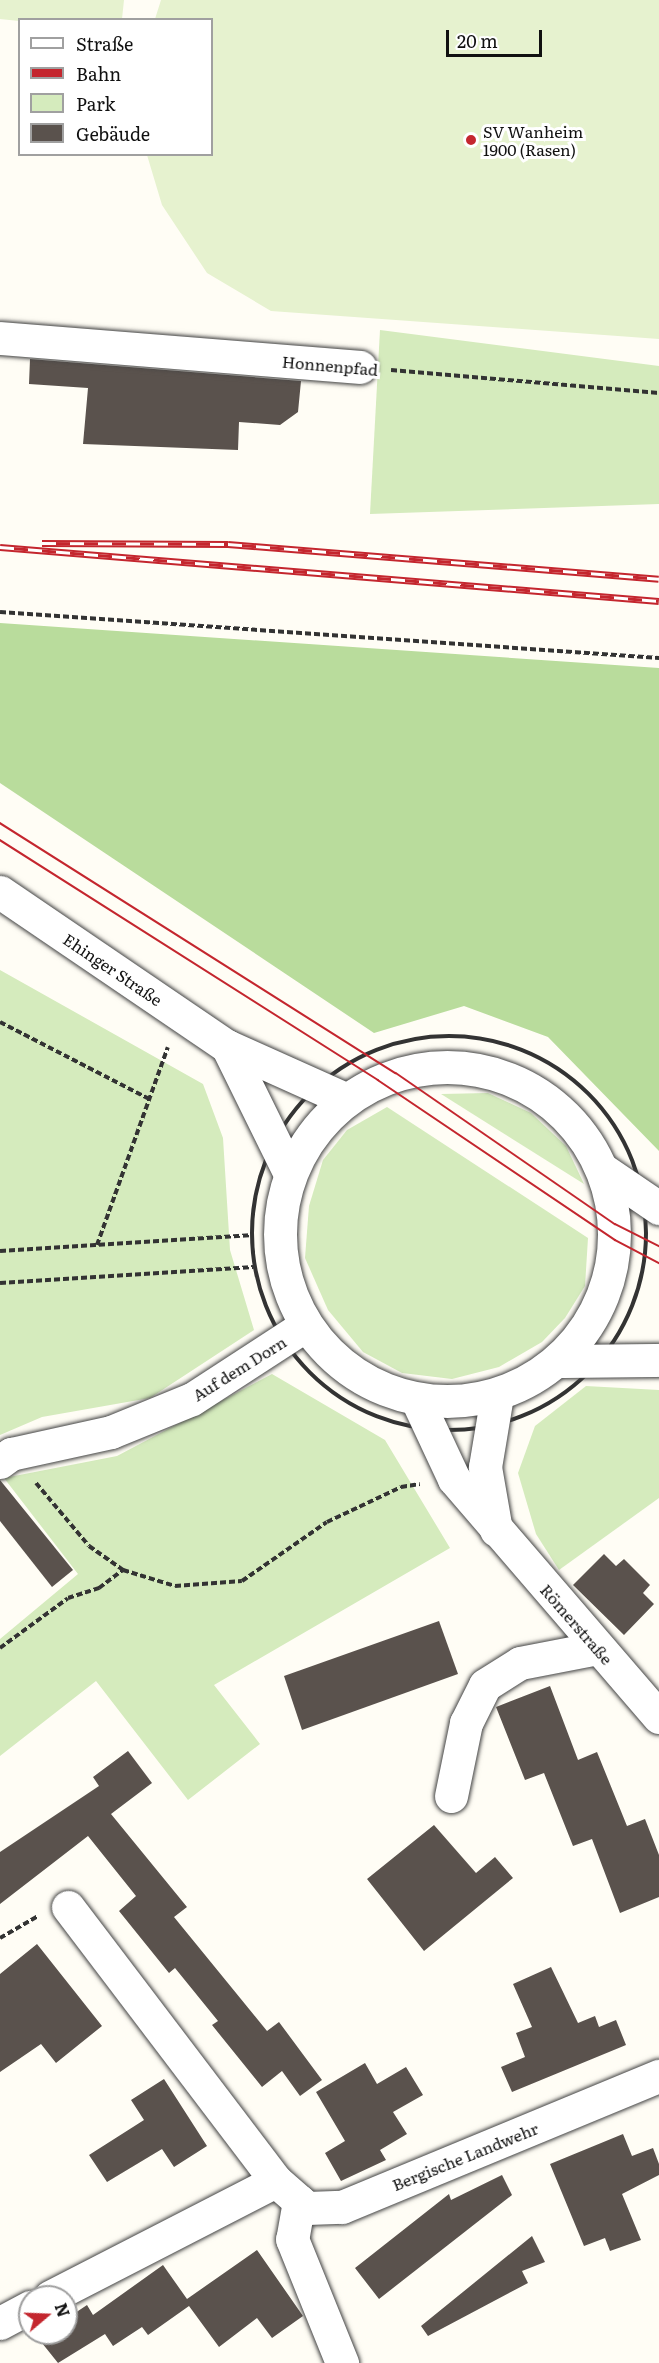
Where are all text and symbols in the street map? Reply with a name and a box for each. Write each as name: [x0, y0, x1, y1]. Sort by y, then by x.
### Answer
legend: [18, 18, 213, 156]
scale bar: [449, 18, 545, 56]
text: 20 m: [457, 27, 498, 54]
text: Straße: [76, 30, 133, 57]
text: Bahn: [76, 60, 121, 87]
text: Park: [76, 90, 115, 117]
text: Gebäude: [76, 120, 150, 147]
place label: SV Wanheim 1900 (Rasen): [483, 121, 583, 159]
marker: SV Wanheim 1900 (Rasen): [464, 133, 478, 147]
street label: Honnenpfad: [281, 351, 379, 379]
street label: Ehinger Straße: [60, 929, 166, 1009]
street label: Auf dem Dorn: [189, 1332, 289, 1404]
street label: Römerstraße: [537, 1580, 617, 1668]
street label: Bergische Landwehr: [389, 2118, 541, 2194]
north arrow: [18, 2285, 78, 2345]
text: N: [50, 2300, 77, 2320]

